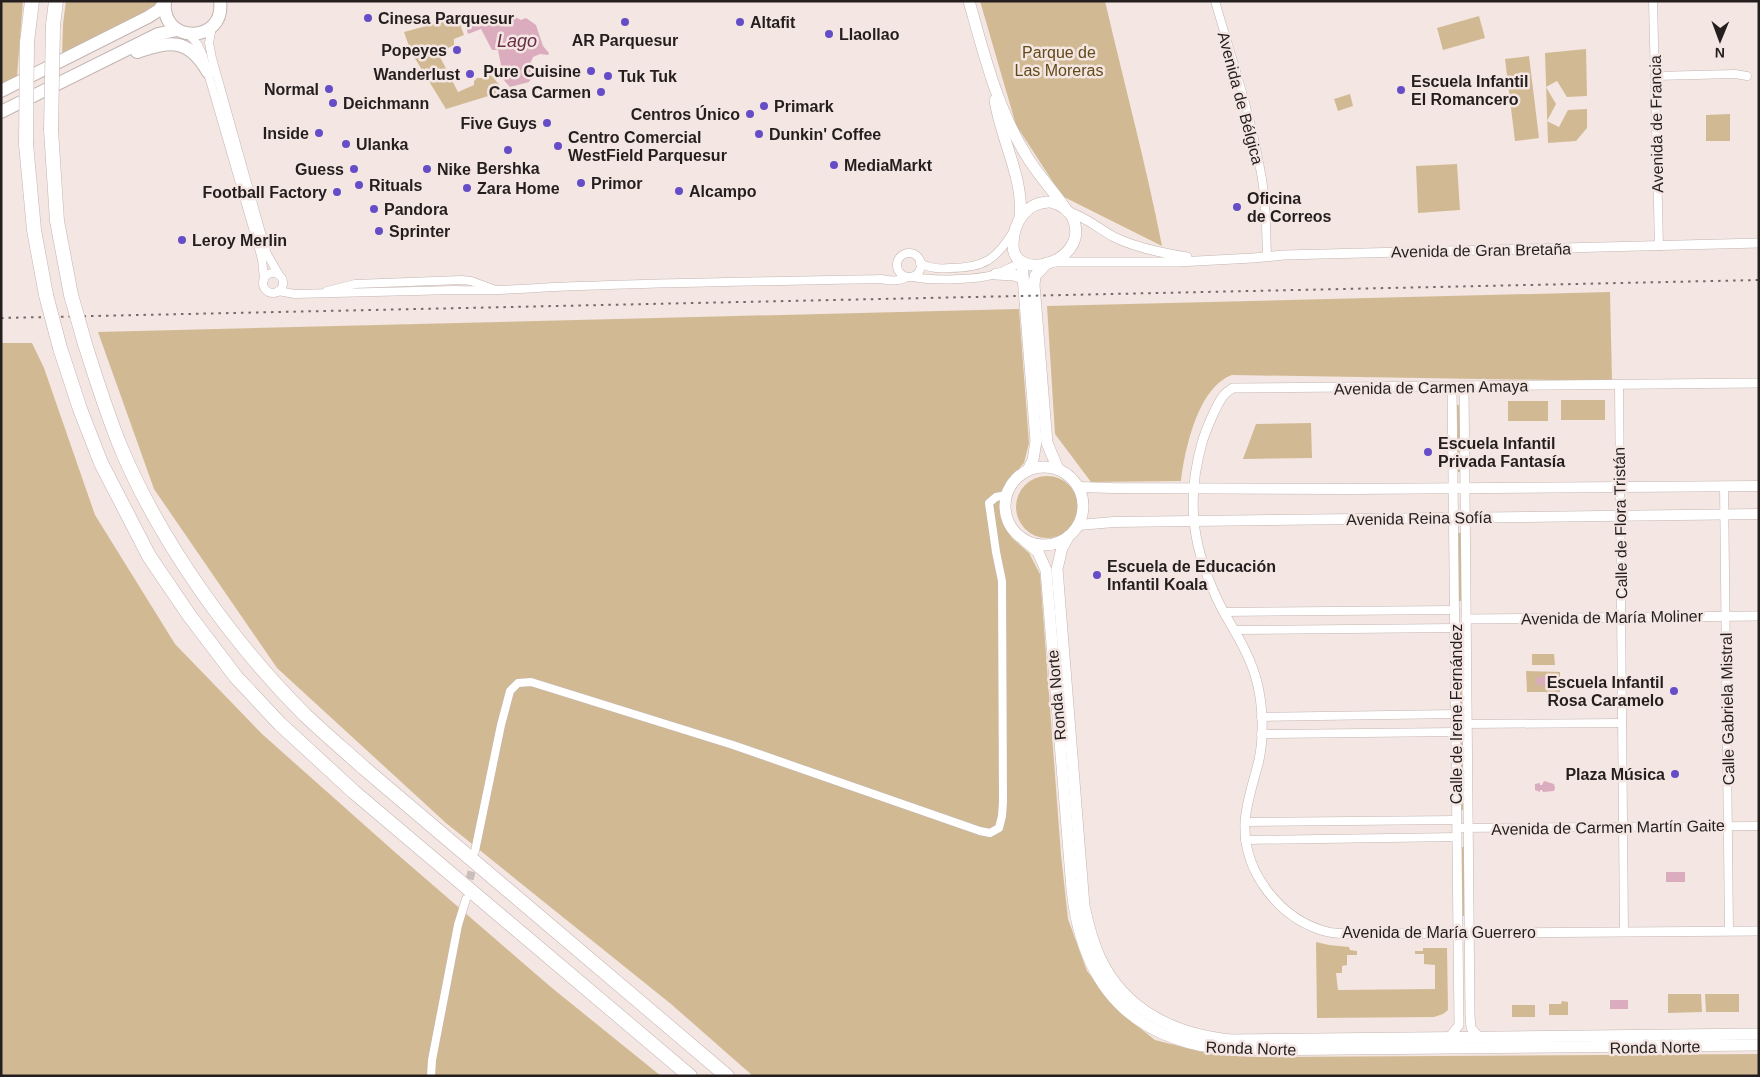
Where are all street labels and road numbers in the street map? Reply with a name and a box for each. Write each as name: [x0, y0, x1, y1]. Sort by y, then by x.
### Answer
street label: Avenida de Bélgica: [1215, 30, 1266, 166]
street label: Avenida de Francia: [1647, 55, 1666, 193]
street label: Avenida de Gran Bretaña: [1391, 240, 1571, 261]
street label: Avenida de Carmen Amaya: [1334, 377, 1528, 398]
street label: Calle de Flora Tristán: [1611, 447, 1630, 599]
street label: Avenida Reina Sofía: [1346, 509, 1492, 528]
street label: Avenida de María Moliner: [1521, 607, 1704, 628]
street label: Calle de Irene Fernández: [1448, 624, 1465, 804]
street label: Calle Gabriela Mistral: [1718, 632, 1737, 786]
street label: Ronda Norte: [1044, 649, 1069, 741]
street label: Avenida de Carmen Martín Gaite: [1491, 817, 1725, 838]
street label: Avenida de María Guerrero: [1342, 924, 1536, 941]
street label: Ronda Norte: [1205, 1038, 1297, 1059]
street label: Ronda Norte: [1610, 1038, 1701, 1057]

